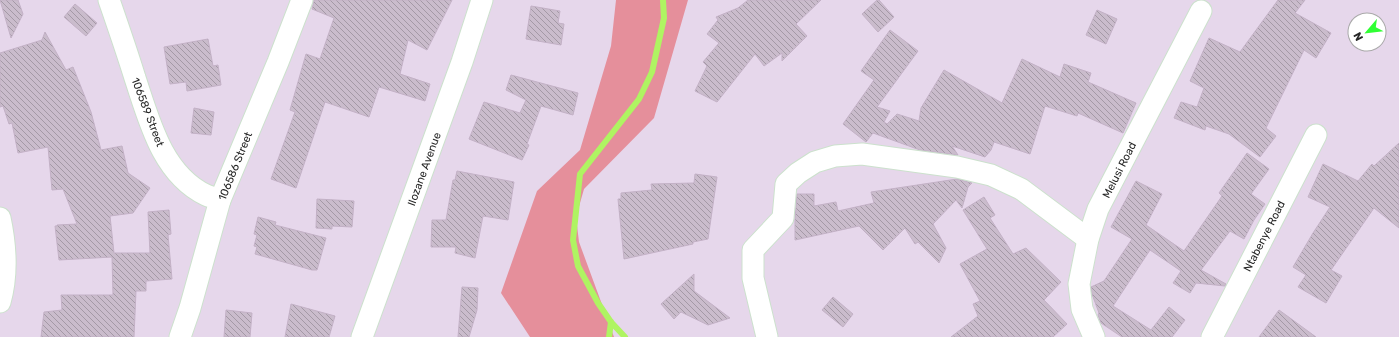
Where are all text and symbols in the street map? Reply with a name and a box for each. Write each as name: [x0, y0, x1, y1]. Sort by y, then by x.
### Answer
north arrow: [1347, 12, 1387, 52]
text: N: [1351, 30, 1366, 43]
street label: 106589 Street: [128, 76, 167, 149]
street label: 106586 Street: [216, 129, 255, 202]
street label: Ilozane Avenue: [405, 131, 444, 208]
street label: Melusi Road: [1100, 140, 1139, 200]
street label: Ntabenye Road: [1241, 199, 1288, 274]

